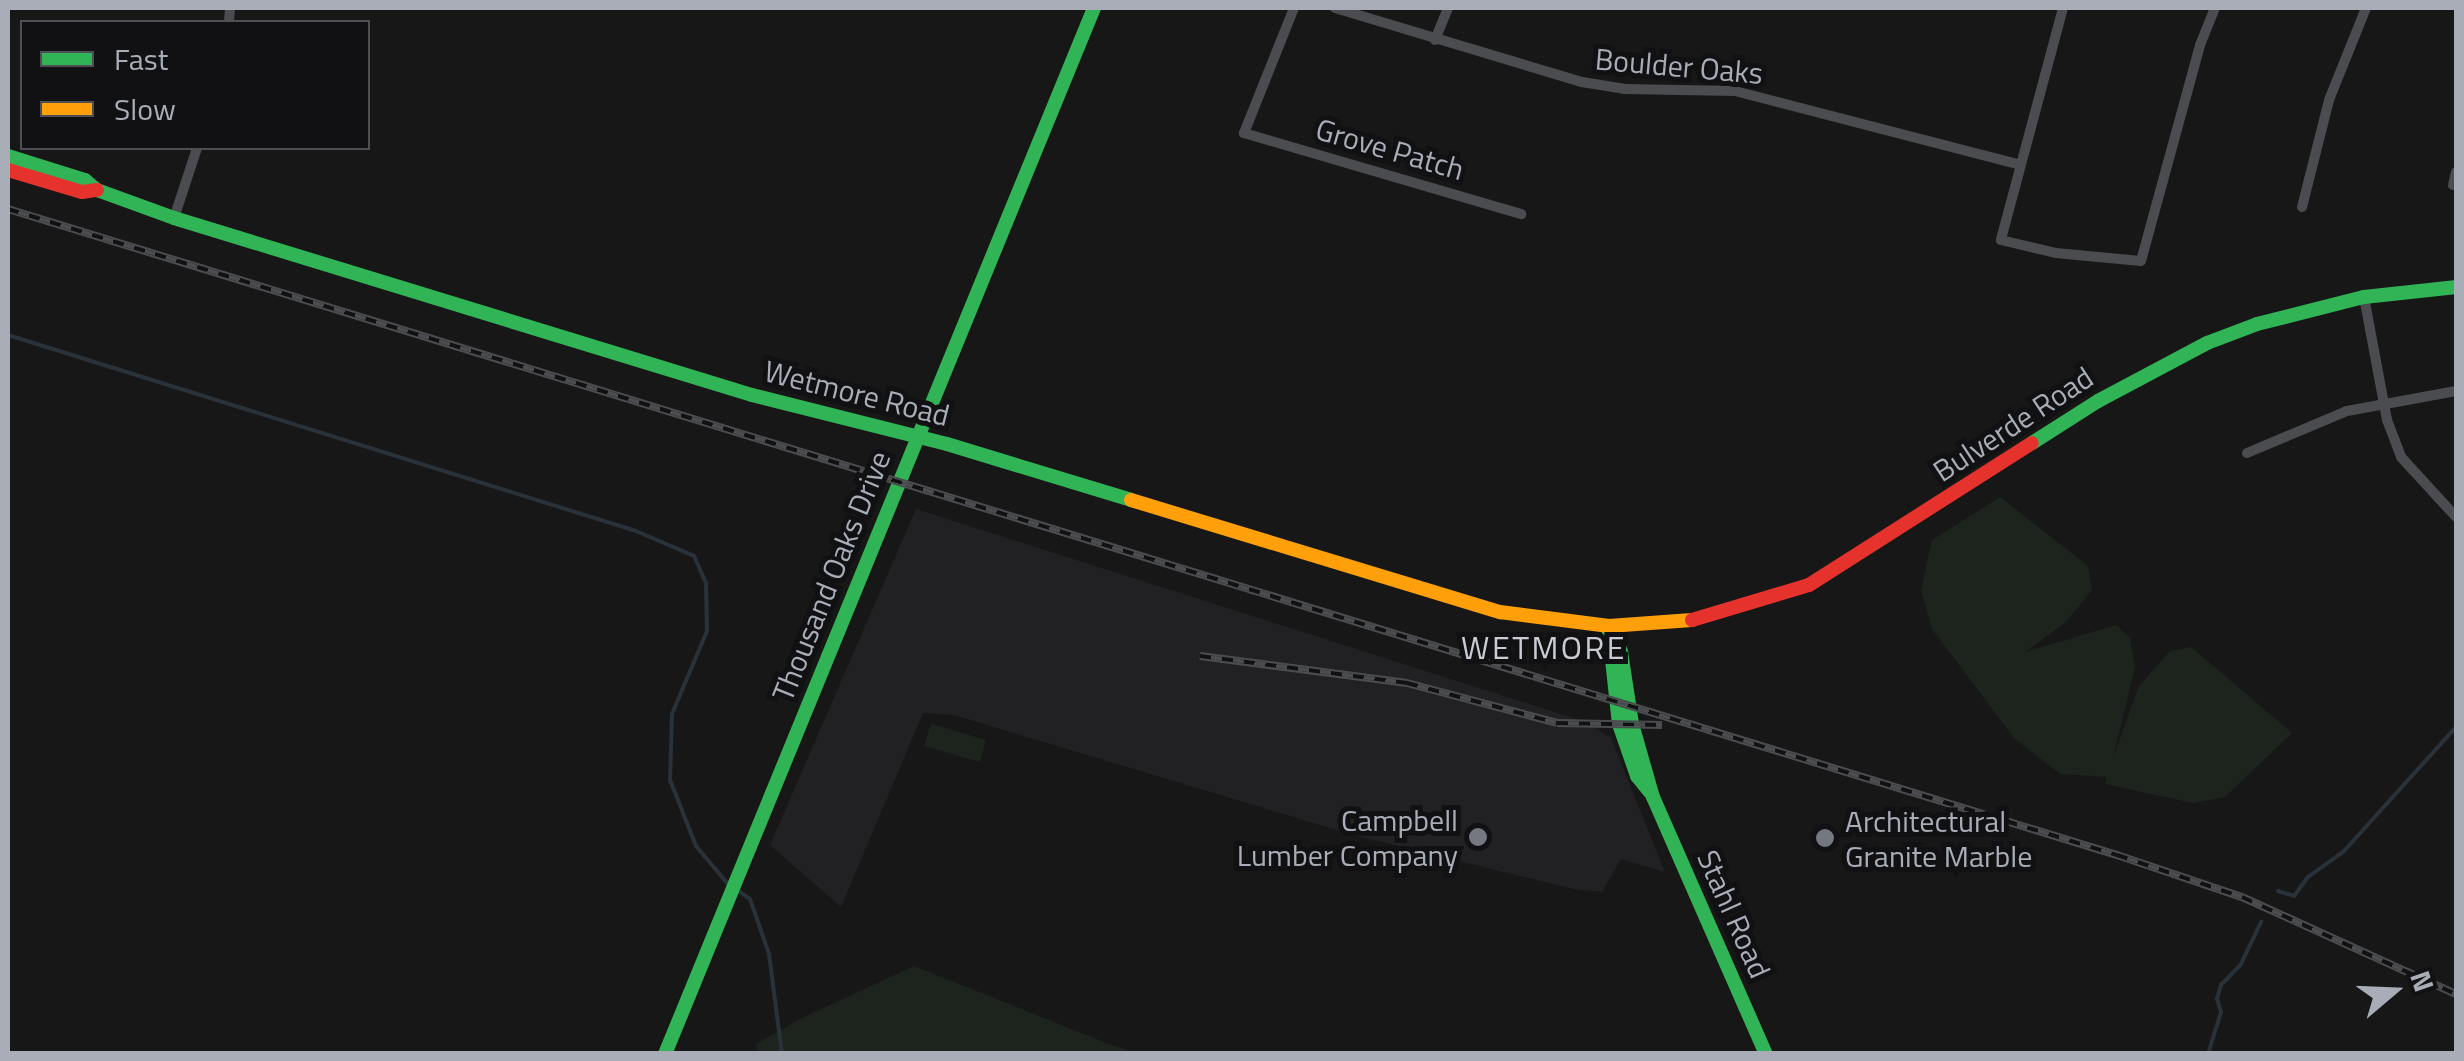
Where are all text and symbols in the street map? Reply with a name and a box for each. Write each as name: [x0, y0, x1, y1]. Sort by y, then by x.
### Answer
legend: [20, 20, 370, 150]
text: Fast: [114, 36, 168, 82]
street label: Boulder Oaks: [1594, 41, 1764, 91]
text: Slow: [114, 86, 176, 132]
street label: Grove Patch: [1312, 111, 1468, 187]
street label: Wetmore Road: [761, 353, 953, 433]
street label: Bulverde Road: [1926, 359, 2100, 489]
street label: Thousand Oaks Drive: [764, 446, 898, 706]
district label: WETMORE: [1461, 628, 1627, 666]
place label: Campbell Lumber Company: [1237, 802, 1458, 872]
place label: Architectural Granite Marble: [1845, 803, 2032, 874]
marker: Campbell Lumber Company: [1467, 826, 1489, 848]
marker: Architectural Granite Marble: [1814, 827, 1836, 849]
street label: Stahl Road: [1690, 844, 1778, 984]
north arrow: [2344, 941, 2444, 1041]
text: N: [2399, 965, 2446, 997]

